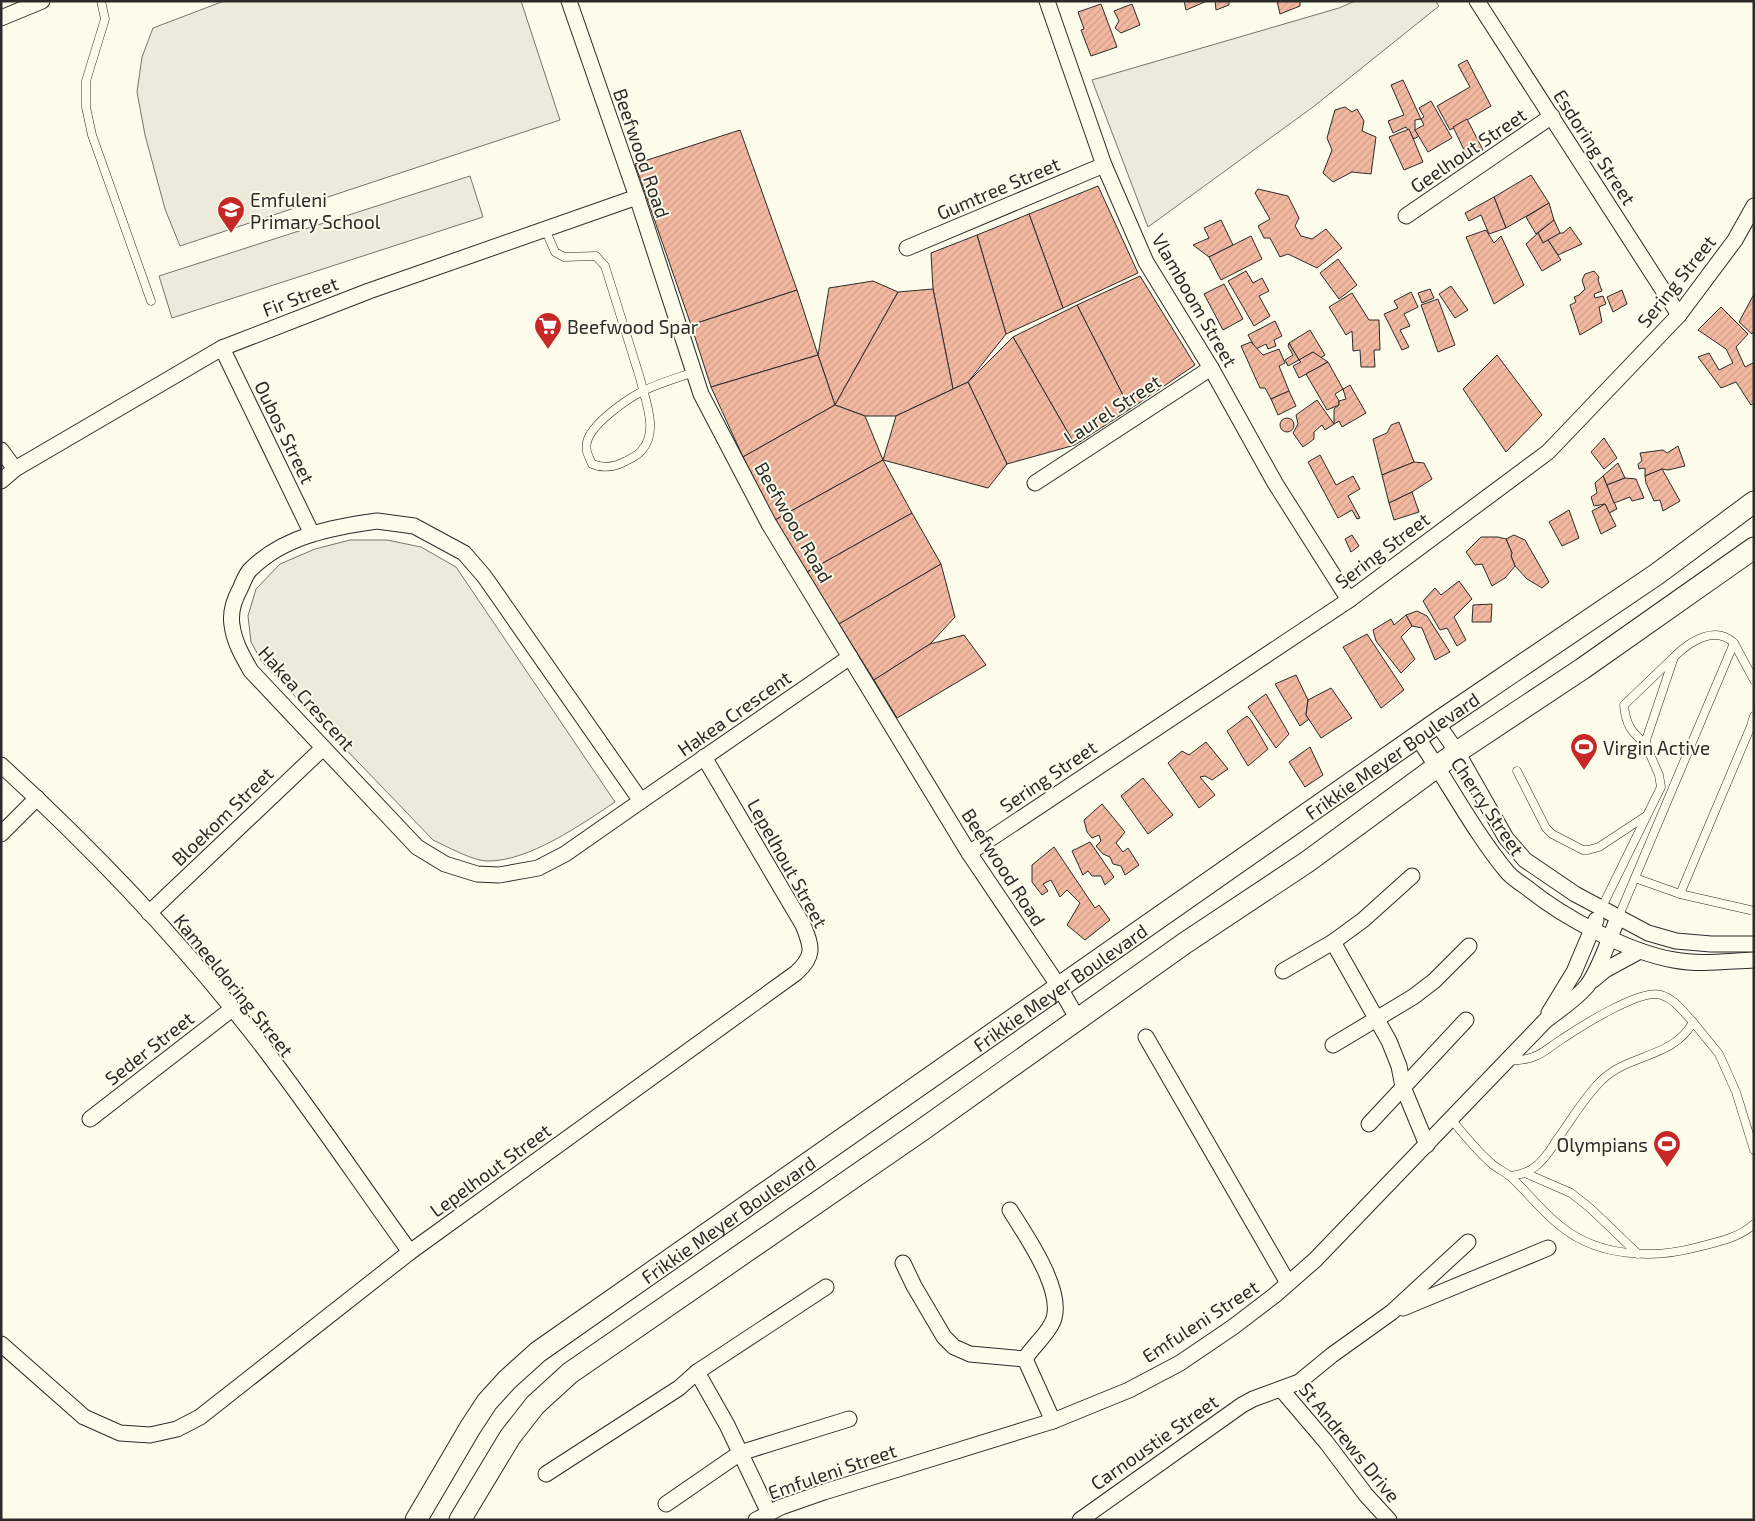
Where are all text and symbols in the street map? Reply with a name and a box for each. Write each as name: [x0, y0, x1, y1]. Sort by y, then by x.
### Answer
street label: Beefwood Road: [609, 85, 675, 221]
street label: Esdoring Street: [1549, 85, 1641, 209]
street label: Geelhout Street: [1406, 103, 1530, 197]
street label: Gumtree Street: [933, 152, 1063, 224]
place label: Emfuleni Primary School: [250, 188, 381, 233]
school or university icon: Emfuleni Primary School: [216, 195, 246, 234]
street label: Vlamboom Street: [1147, 229, 1243, 371]
street label: Sering Street: [1632, 230, 1720, 332]
street label: Fir Street: [259, 271, 341, 321]
supermarket icon: Beefwood Spar: [533, 311, 563, 350]
place label: Beefwood Spar: [567, 315, 699, 338]
street label: Laurel Street: [1059, 369, 1165, 449]
street label: Oubos Street: [250, 377, 320, 487]
street label: Beefwood Road: [750, 458, 838, 586]
street label: Sering Street: [1330, 507, 1434, 593]
street label: Hakea Crescent: [254, 641, 360, 755]
street label: Hakea Crescent: [673, 665, 795, 761]
street label: Frikkie Meyer Boulevard: [1300, 686, 1483, 824]
sports icon: Virgin Active: [1569, 732, 1599, 771]
street label: Sering Street: [995, 735, 1101, 817]
place label: Virgin Active: [1603, 736, 1710, 759]
street label: Cherry Street: [1447, 752, 1529, 860]
street label: Bloekom Street: [166, 762, 278, 870]
street label: Lepelhout Street: [743, 795, 833, 931]
street label: Beefwood Road: [957, 804, 1051, 930]
street label: Kameeldoring Street: [169, 909, 299, 1061]
street label: Frikkie Meyer Boulevard: [968, 918, 1151, 1056]
street label: Seder Street: [100, 1006, 198, 1090]
street label: Lepelhout Street: [425, 1118, 555, 1222]
sports icon: Olympians: [1652, 1129, 1682, 1168]
place label: Olympians: [1557, 1133, 1648, 1156]
street label: Frikkie Meyer Boulevard: [636, 1150, 819, 1288]
street label: Emfuleni Street: [1138, 1275, 1262, 1367]
street label: St Andrews Drive: [1295, 1377, 1405, 1507]
street label: Carnoustie Street: [1086, 1389, 1222, 1495]
street label: Emfuleni Street: [765, 1438, 899, 1504]

